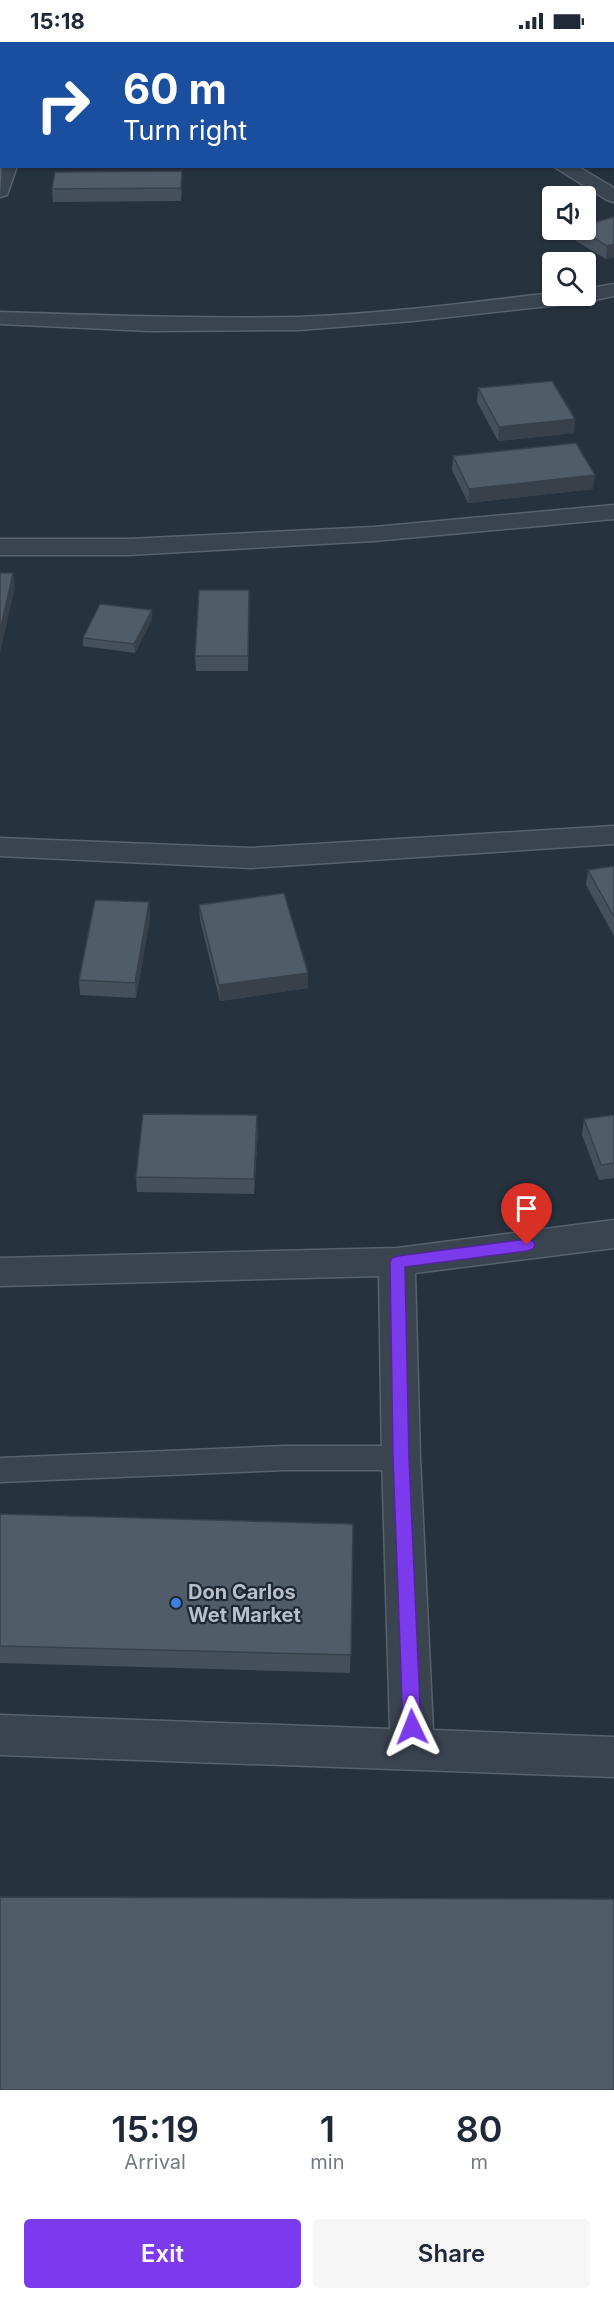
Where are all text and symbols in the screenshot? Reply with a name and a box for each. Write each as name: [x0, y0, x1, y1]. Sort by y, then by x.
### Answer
text: 15:18: [30, 8, 85, 34]
text: 60 m: [123, 63, 227, 114]
icon: right: [24, 66, 102, 144]
text: Turn right: [123, 114, 247, 147]
map controls: [542, 186, 596, 306]
button: sound: [542, 186, 596, 240]
button: search: [542, 252, 596, 306]
pin: [501, 1183, 552, 1245]
icon: arrive: [510, 1192, 543, 1225]
place label: Don Carlos Wet Market: [188, 1580, 301, 1627]
marker: Don Carlos Wet Market: [169, 1596, 183, 1610]
position arrow: [380, 1695, 444, 1759]
text: 15:19: [111, 2107, 199, 2151]
text: 1: [320, 2107, 335, 2151]
text: 80: [456, 2107, 503, 2151]
text: Arrival: [124, 2150, 186, 2174]
text: min: [310, 2150, 344, 2174]
text: m: [470, 2150, 488, 2174]
button: Exit: [24, 2219, 301, 2288]
button: Share: [313, 2219, 590, 2288]

